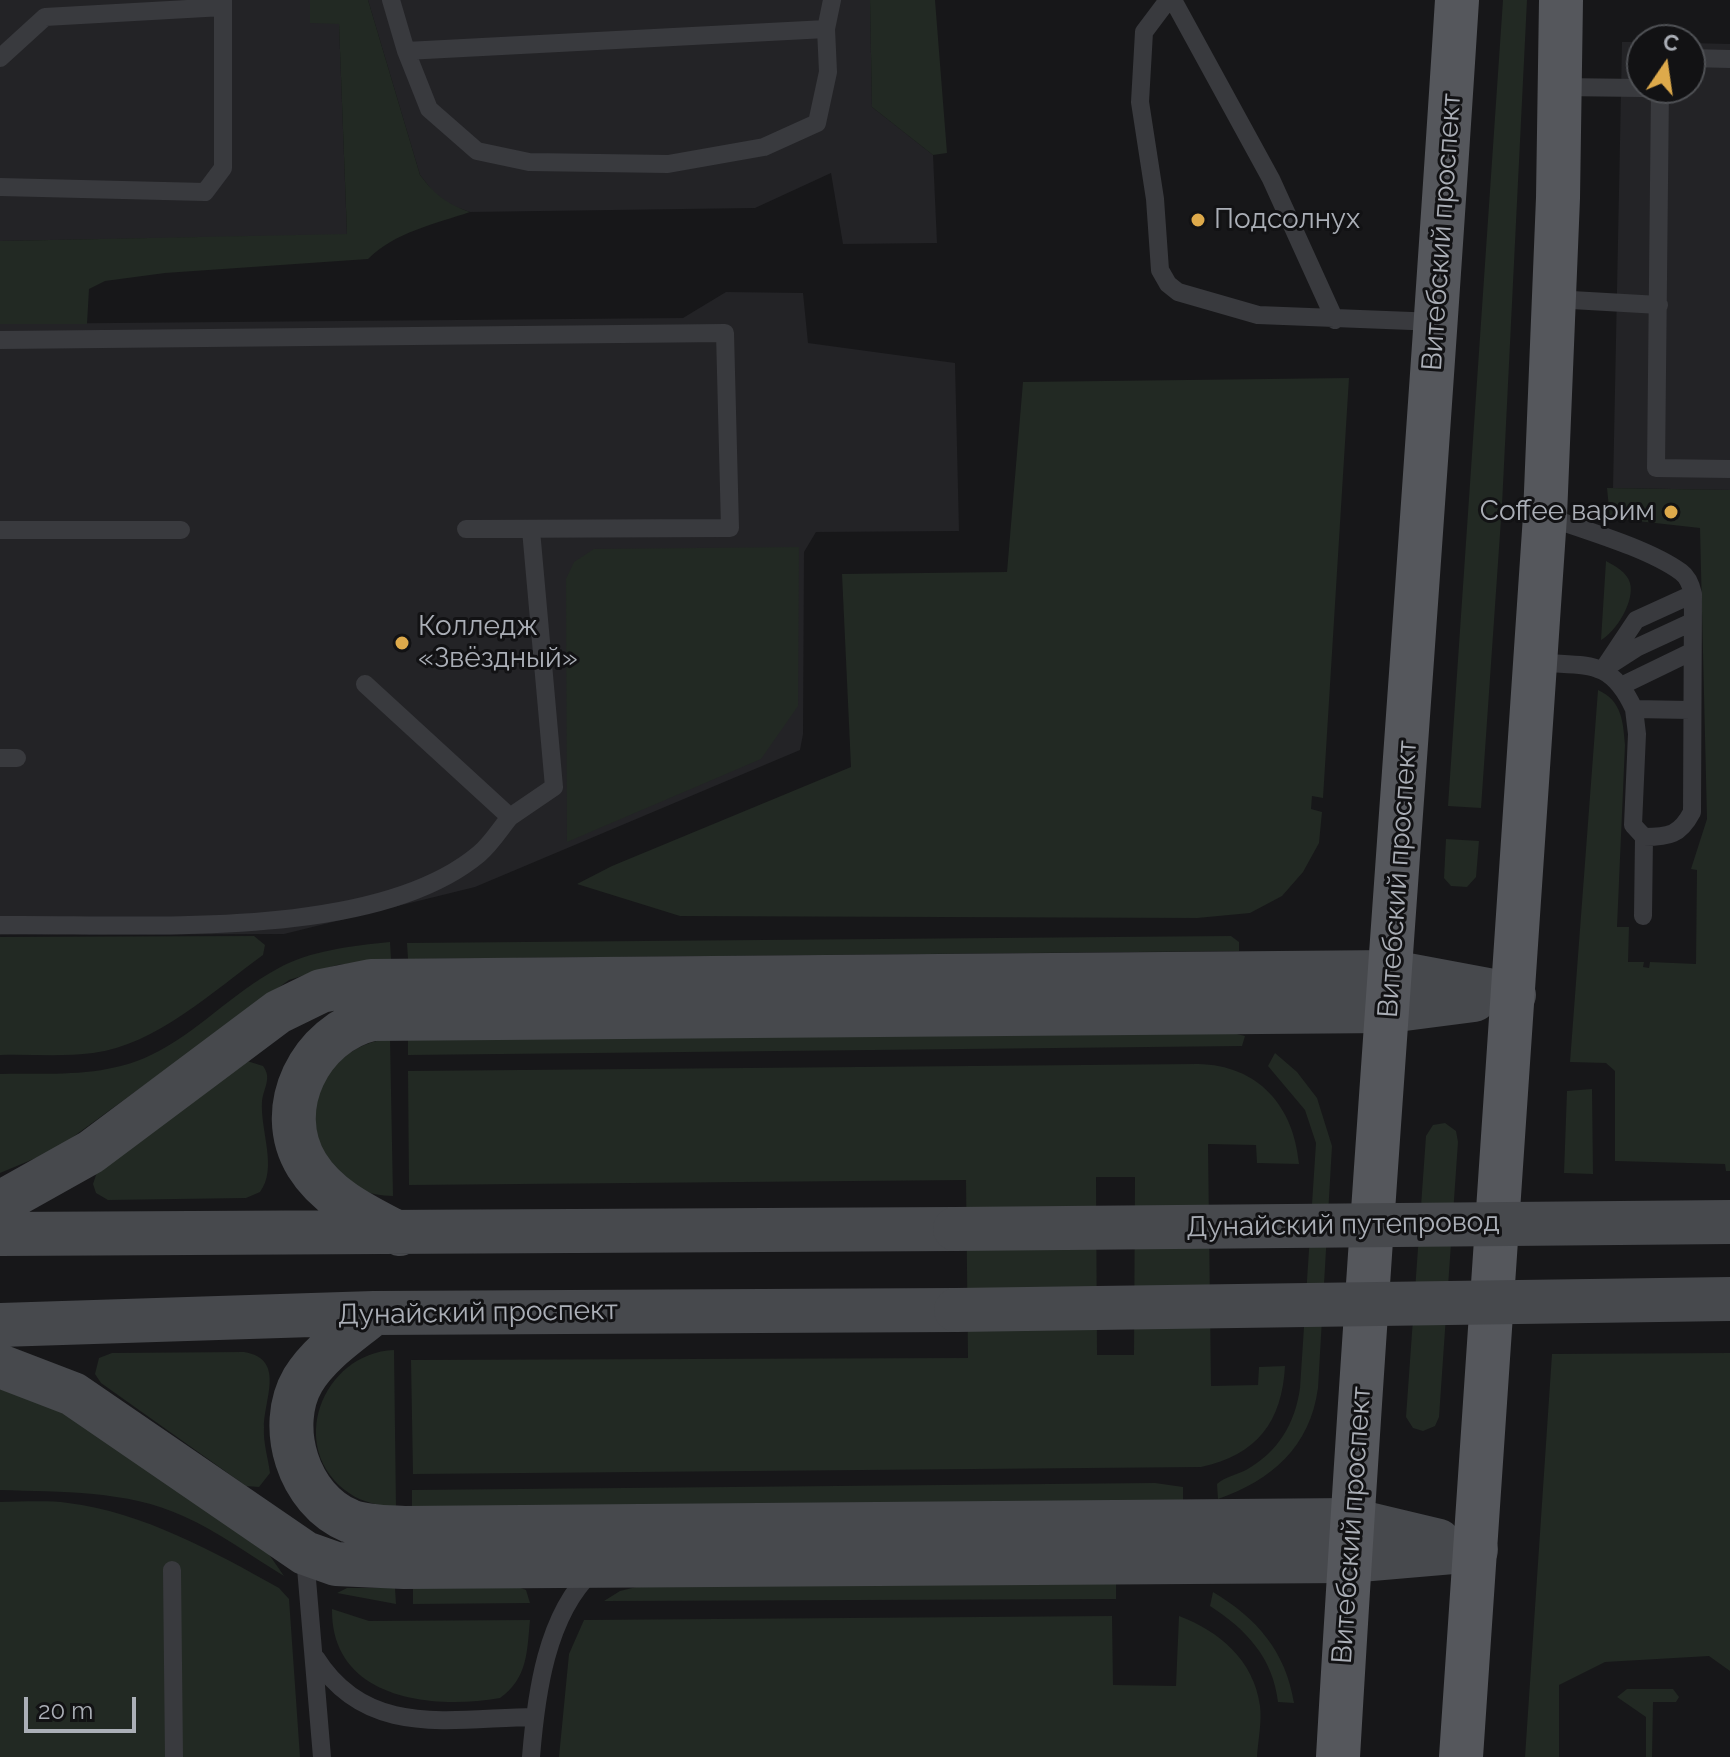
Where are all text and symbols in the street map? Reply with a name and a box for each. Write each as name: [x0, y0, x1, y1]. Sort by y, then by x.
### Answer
north arrow: [1626, 24, 1706, 104]
text: С: [1661, 28, 1681, 57]
street label: Витебский проспект: [1416, 92, 1468, 372]
place label: Подсолнух: [1214, 203, 1360, 237]
marker: Подсолнух: [1189, 211, 1207, 229]
place label: Coffee варим: [1480, 495, 1655, 529]
marker: Coffee варим: [1662, 503, 1680, 521]
place label: Колледж «Звёздный»: [418, 610, 578, 676]
marker: Колледж «Звёздный»: [393, 634, 411, 652]
street label: Витебский проспект: [1372, 739, 1424, 1019]
street label: Дунайский путепровод: [1186, 1205, 1500, 1245]
street label: Дунайский проспект: [338, 1294, 618, 1332]
street label: Витебский проспект: [1326, 1385, 1378, 1665]
scale bar: [28, 1681, 140, 1731]
text: 20 m: [38, 1696, 93, 1725]

